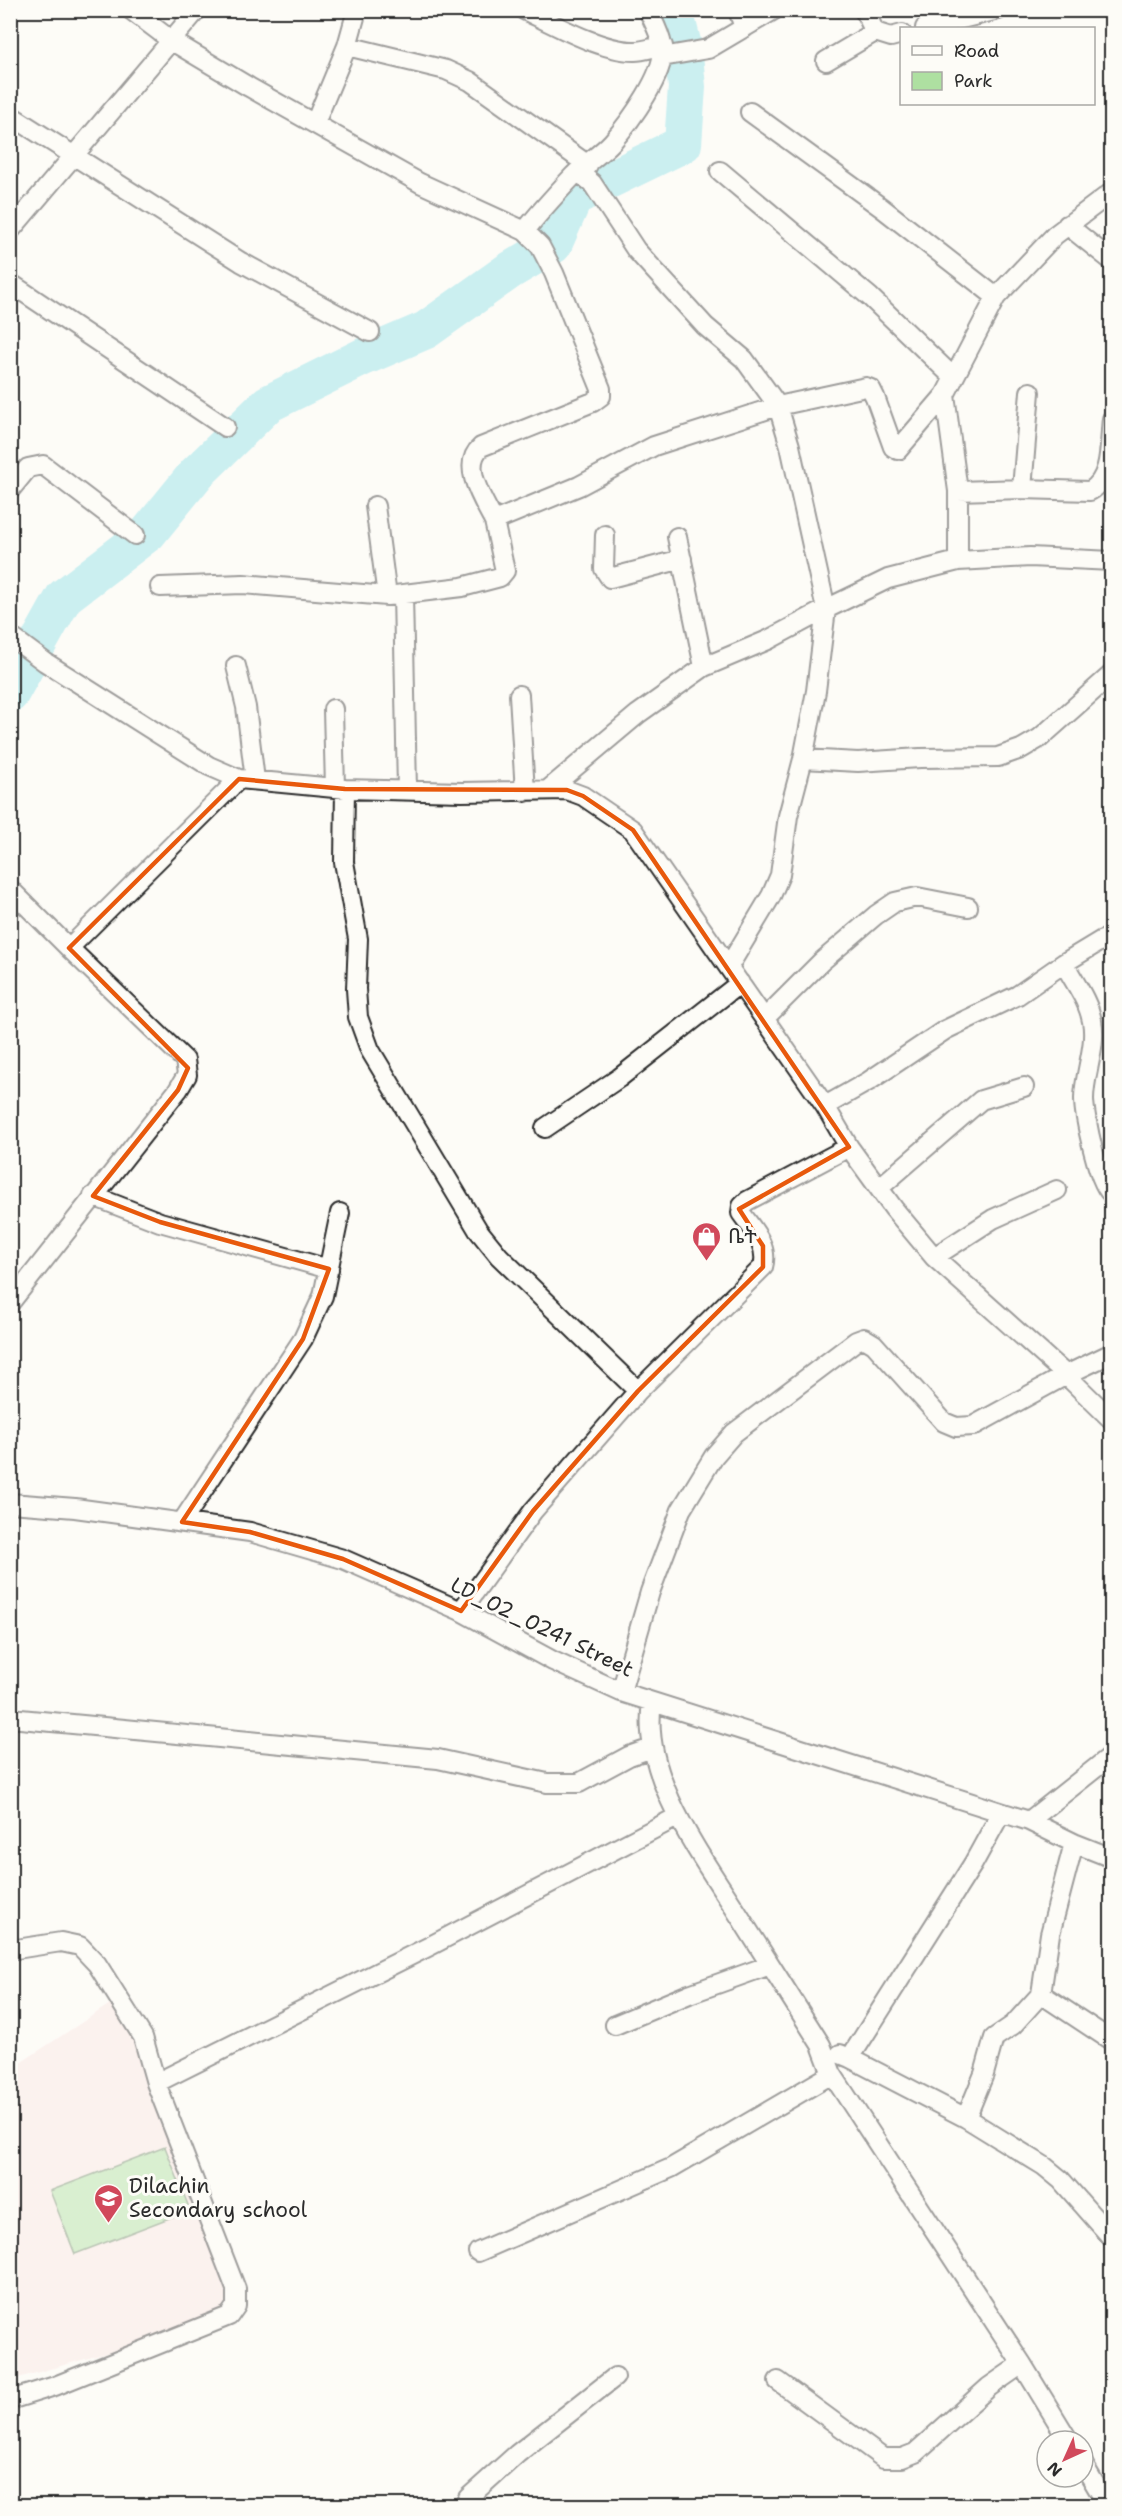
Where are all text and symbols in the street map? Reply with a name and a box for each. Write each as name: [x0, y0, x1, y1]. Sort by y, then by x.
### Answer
legend: [900, 27, 1095, 105]
text: Road: [954, 39, 999, 63]
text: Park: [954, 69, 993, 93]
shop icon: ቤት: [691, 1220, 723, 1262]
place label: ቤት: [728, 1222, 757, 1250]
street label: LD_02_0241 Street: [446, 1571, 638, 1683]
place label: Dilachin Secondary school: [129, 2172, 308, 2224]
school or university icon: Dilachin Secondary school: [92, 2182, 124, 2224]
north arrow: [1035, 2429, 1095, 2489]
text: N: [1043, 2457, 1067, 2481]

